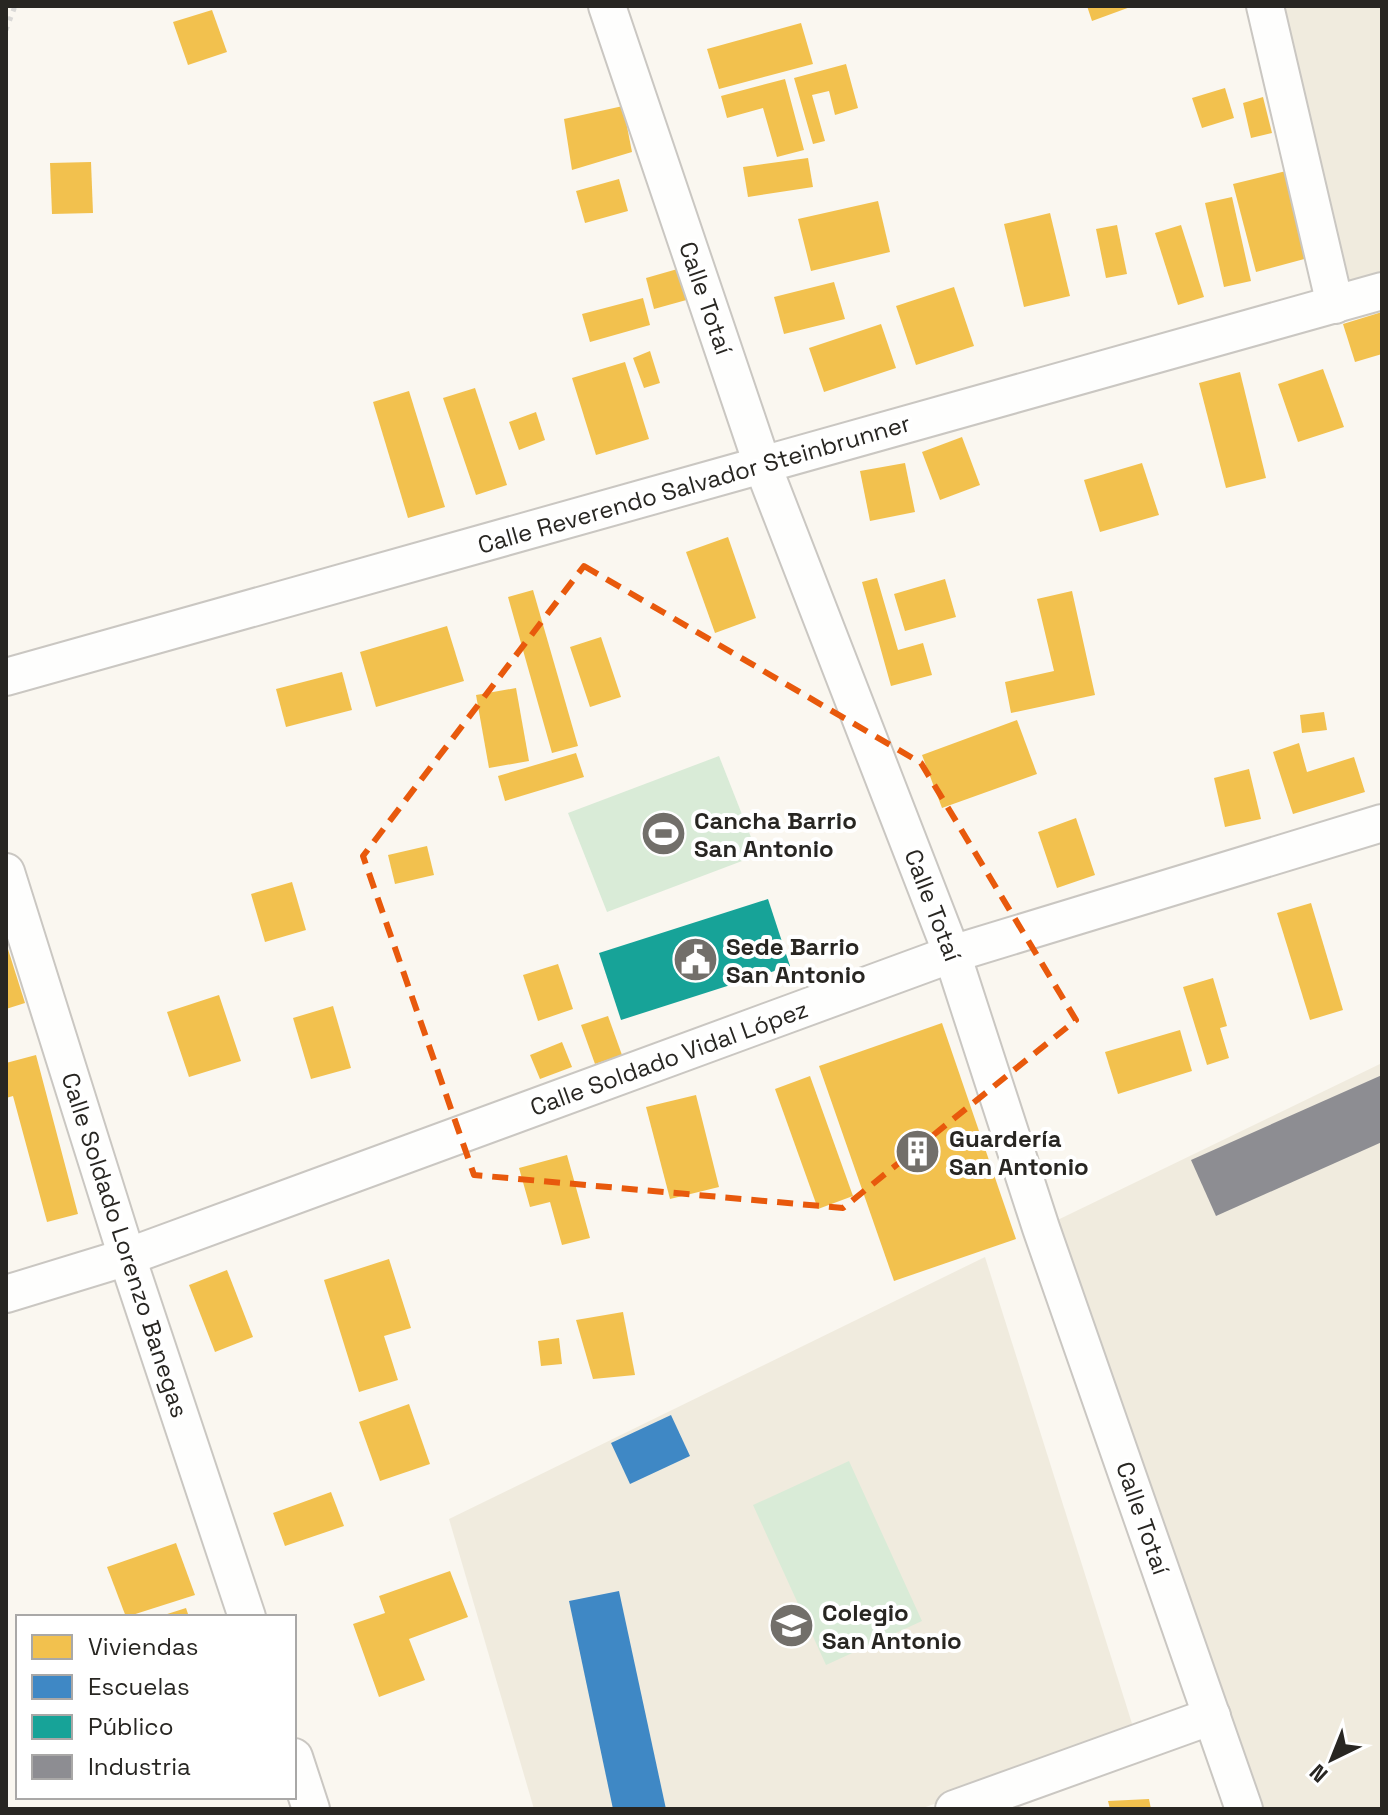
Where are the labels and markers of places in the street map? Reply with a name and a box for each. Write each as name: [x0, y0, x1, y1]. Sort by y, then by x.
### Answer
place label: Cancha Barrio San Antonio: [694, 805, 857, 864]
sports icon: Cancha Barrio San Antonio: [639, 810, 687, 858]
place label: Sede Barrio San Antonio: [726, 931, 866, 990]
public building icon: Sede Barrio San Antonio: [671, 936, 719, 984]
place label: Guardería San Antonio: [949, 1123, 1089, 1182]
building icon: Guardería San Antonio: [894, 1128, 942, 1176]
place label: Colegio San Antonio: [822, 1597, 962, 1656]
school or university icon: Colegio San Antonio: [767, 1602, 815, 1650]

